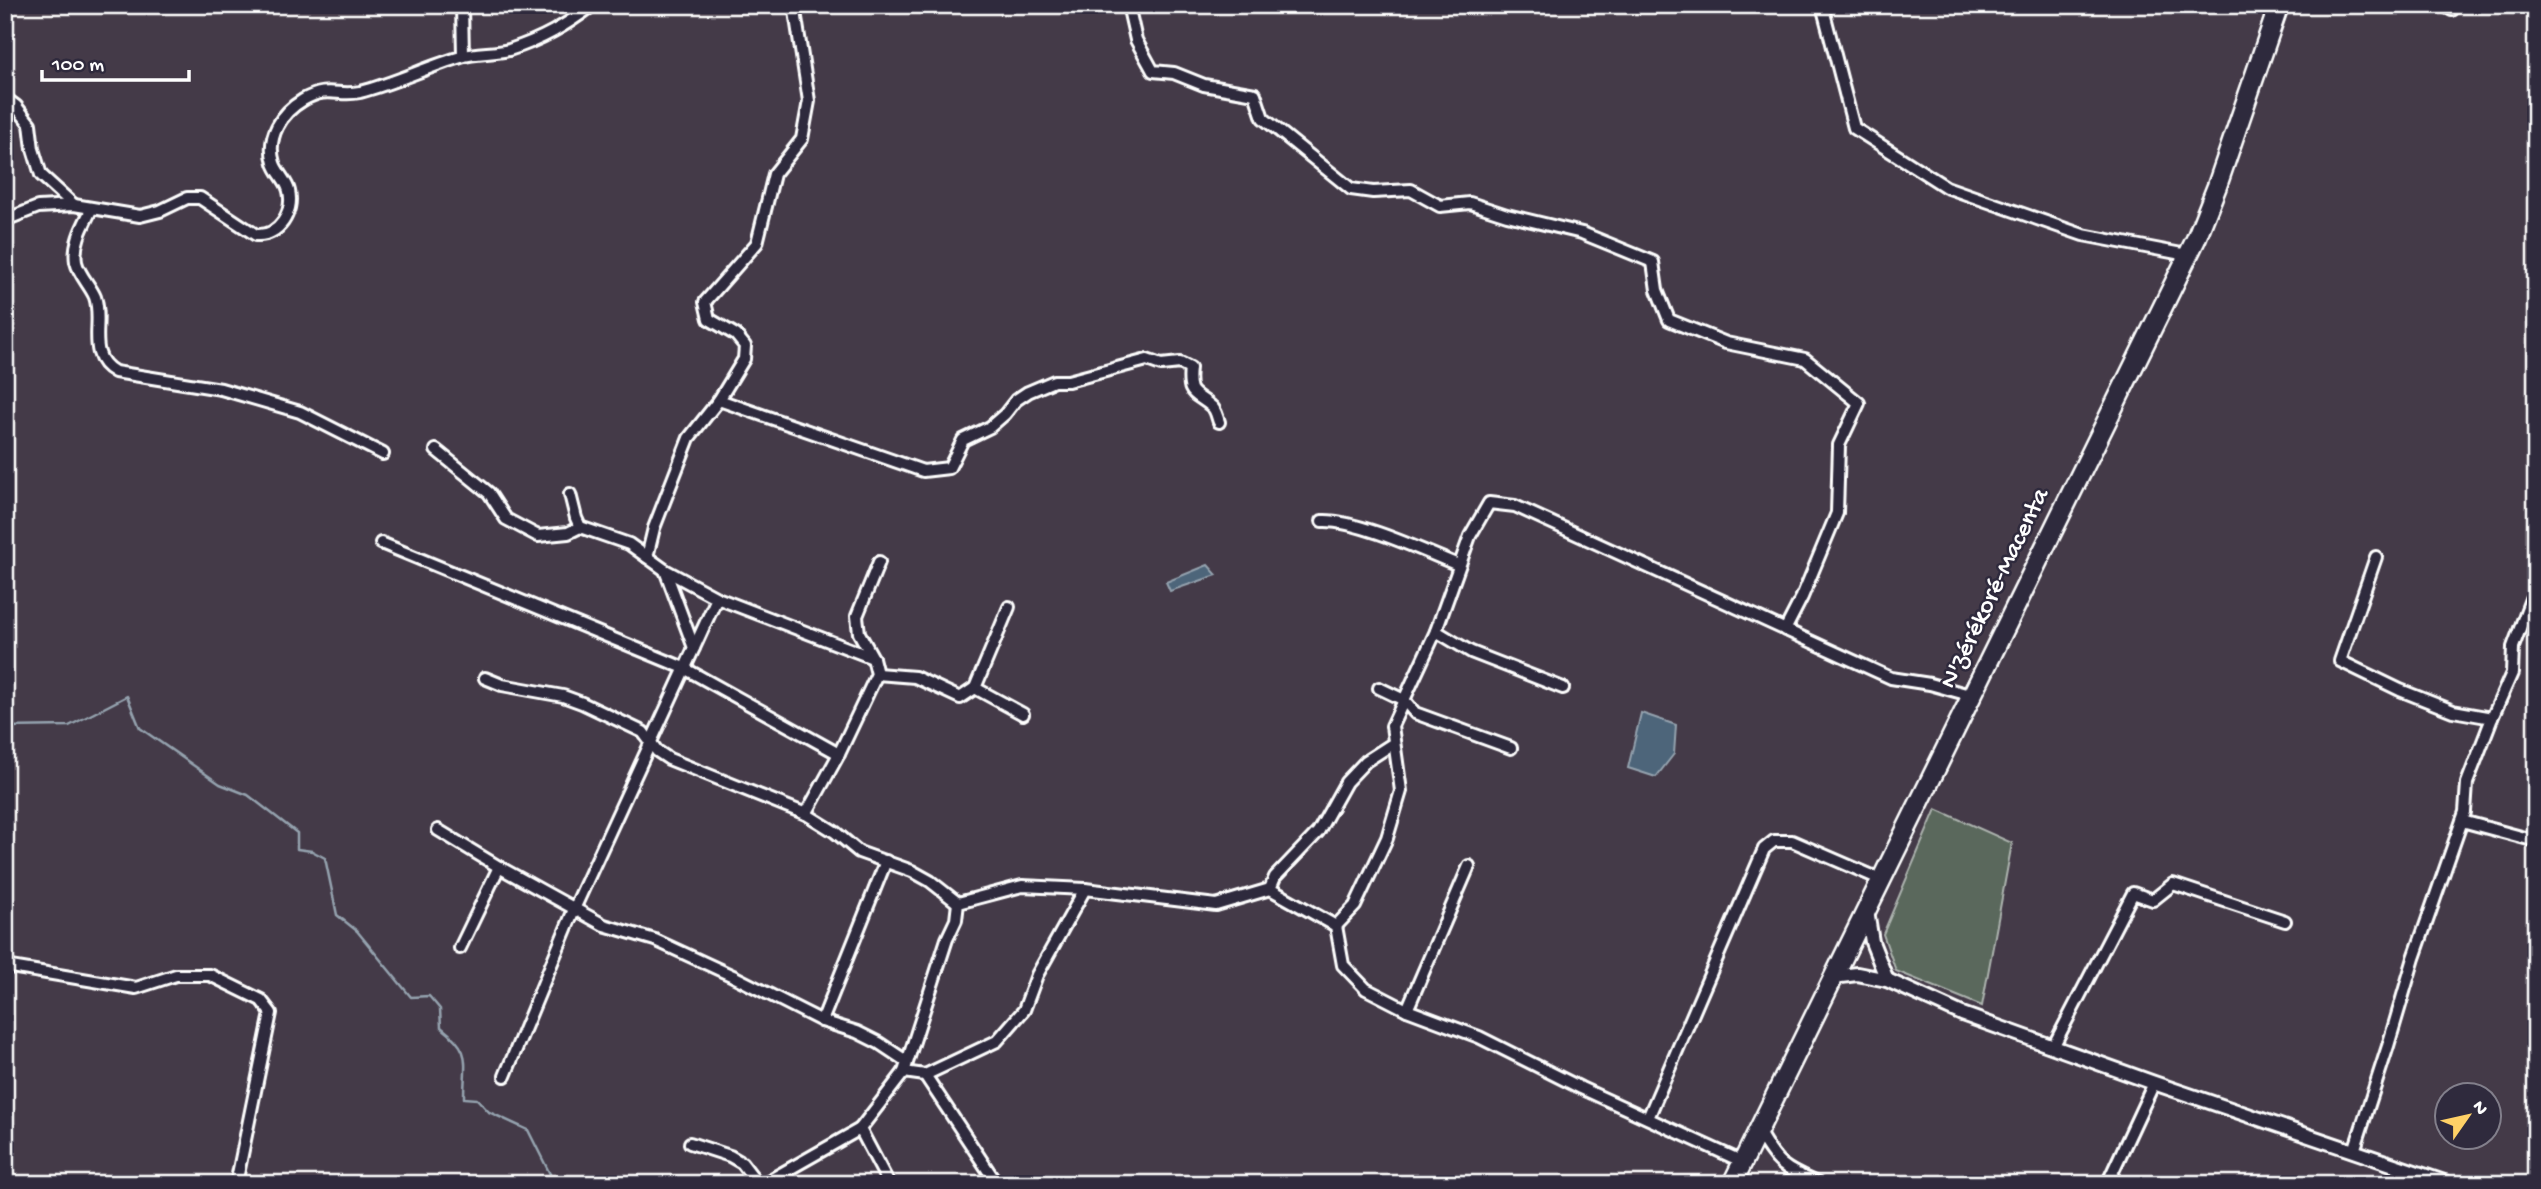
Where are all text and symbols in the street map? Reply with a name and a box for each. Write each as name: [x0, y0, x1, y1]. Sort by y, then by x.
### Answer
scale bar: [42, 38, 189, 82]
text: 100 m: [51, 54, 104, 79]
street label: N'zérékoré-Macenta: [1934, 482, 2059, 694]
north arrow: [2432, 1080, 2502, 1150]
text: N: [2466, 1097, 2492, 1120]

